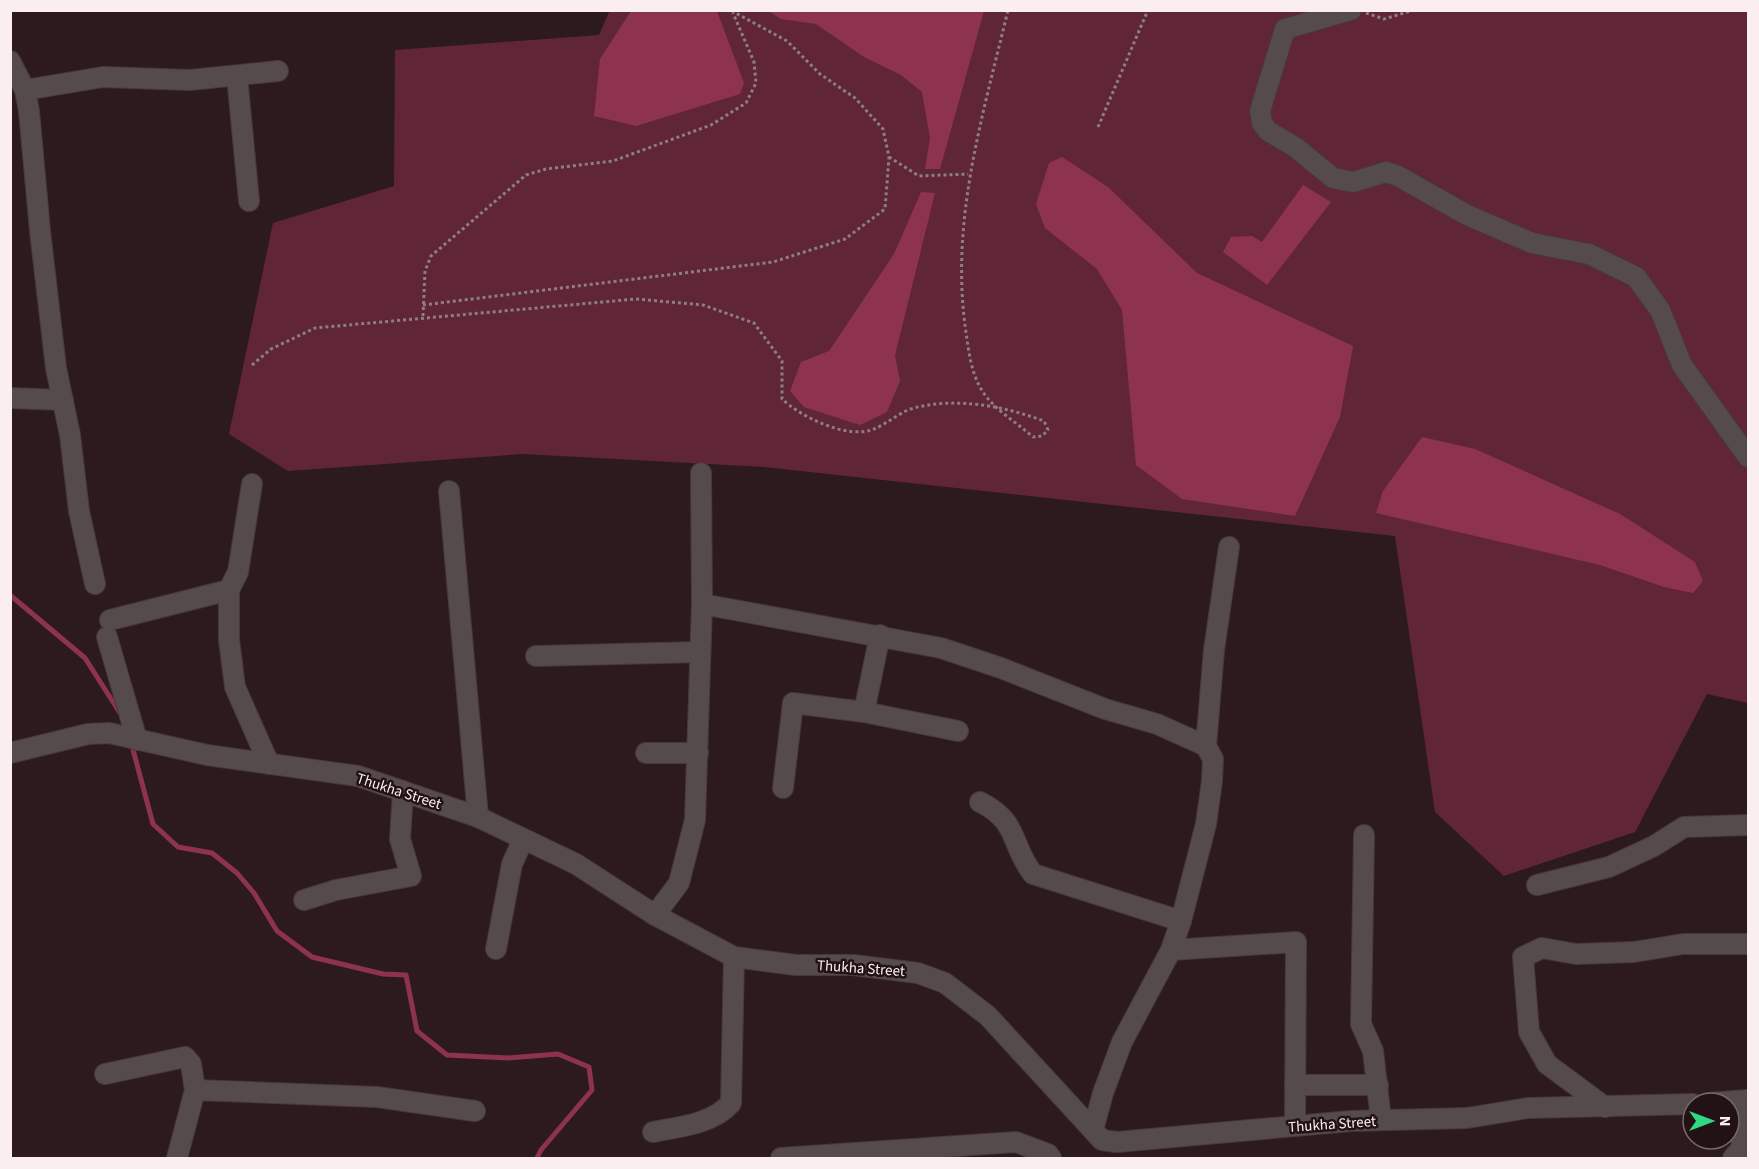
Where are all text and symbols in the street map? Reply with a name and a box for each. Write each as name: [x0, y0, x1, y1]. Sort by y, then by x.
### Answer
street label: Thukha Street: [354, 768, 444, 815]
street label: Thukha Street: [816, 955, 906, 982]
north arrow: [1681, 1091, 1741, 1151]
street label: Thukha Street: [1287, 1111, 1377, 1138]
text: N: [1714, 1116, 1736, 1126]

